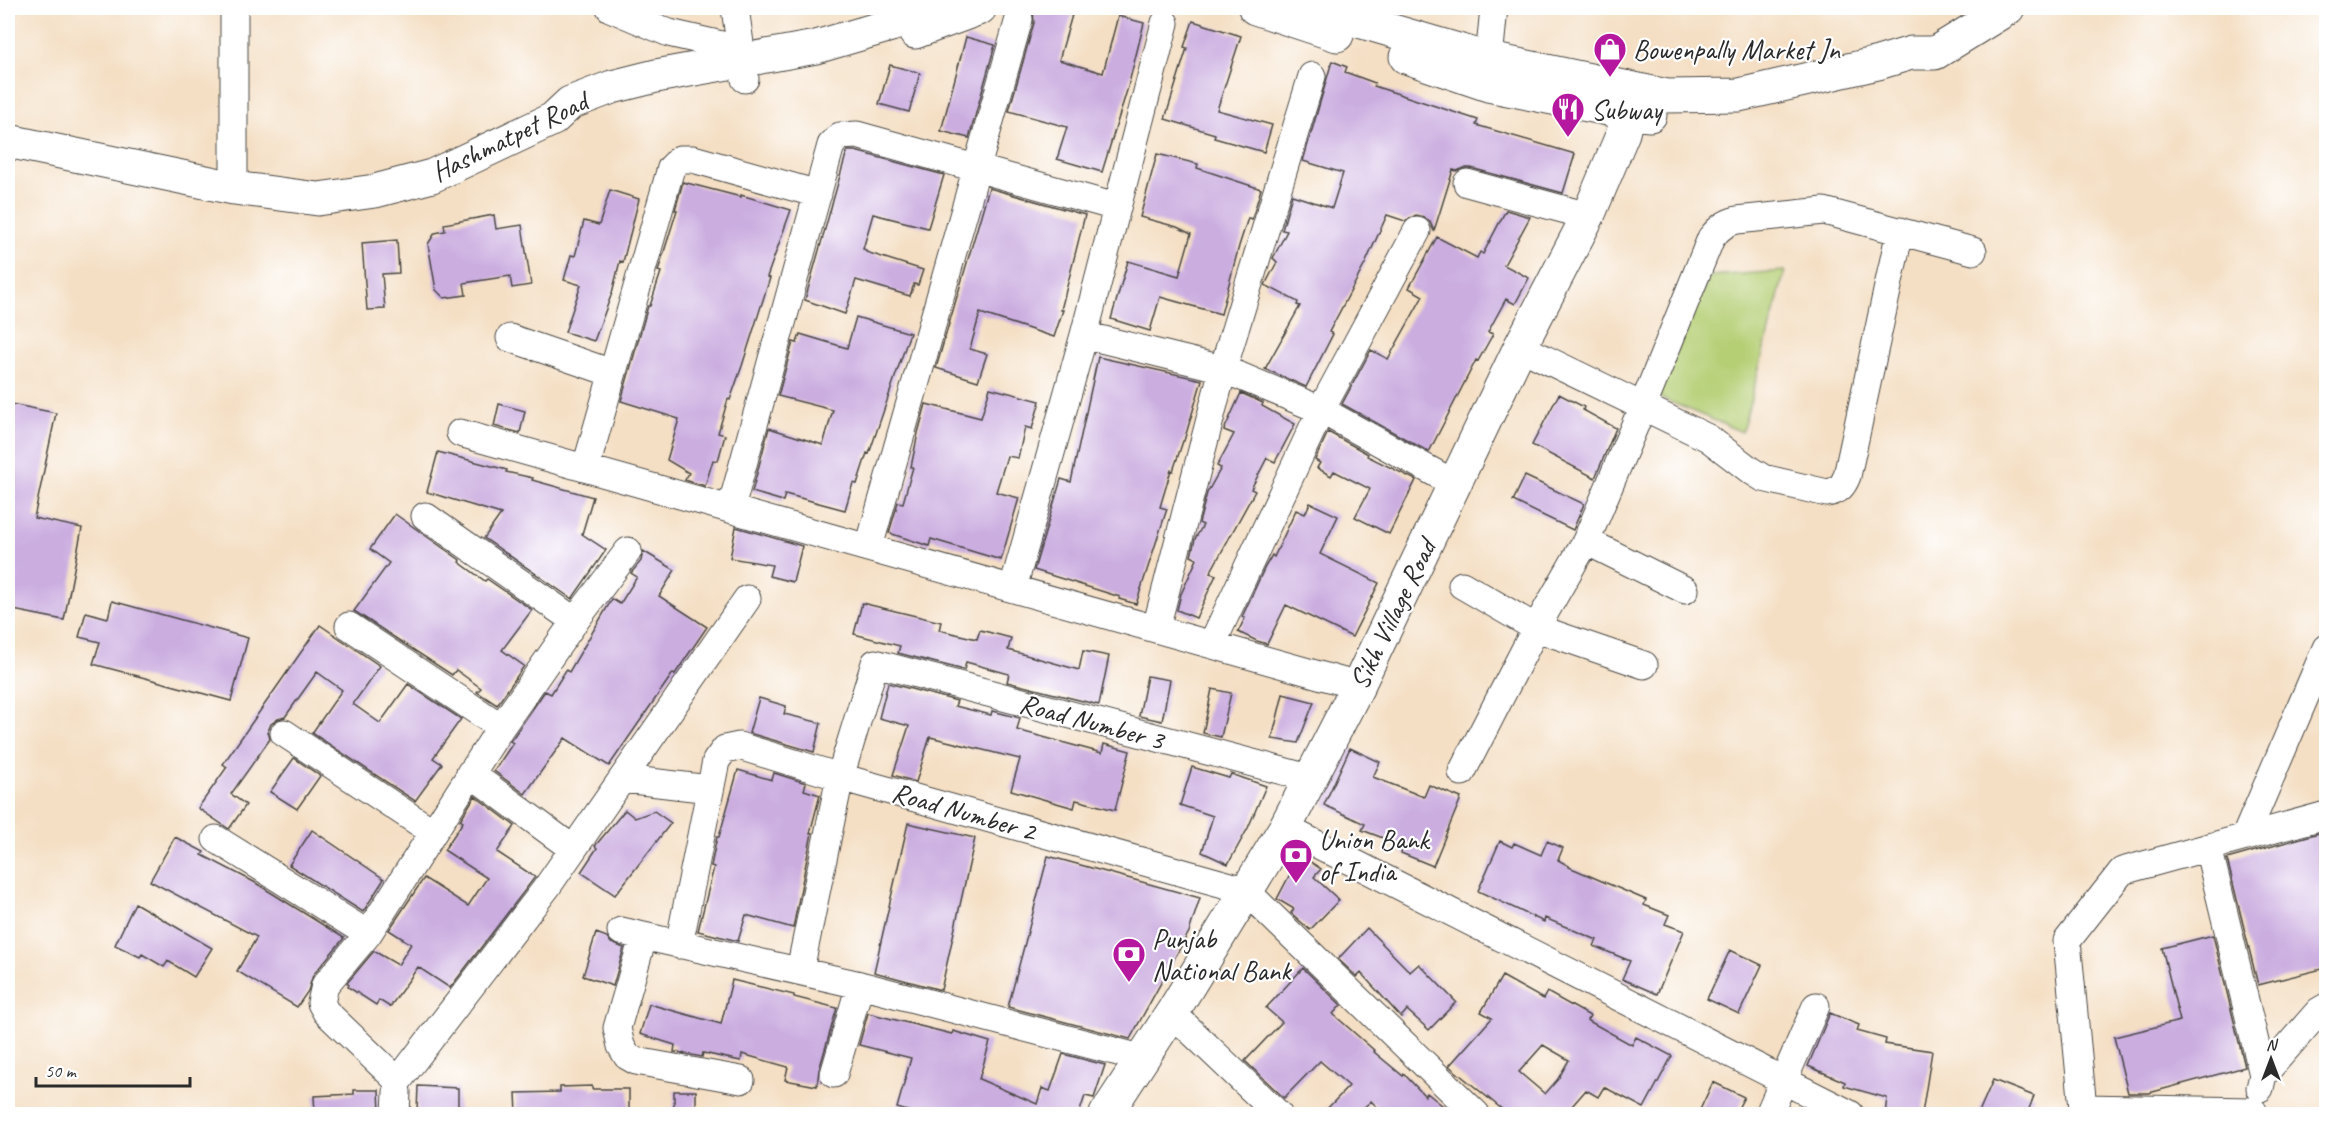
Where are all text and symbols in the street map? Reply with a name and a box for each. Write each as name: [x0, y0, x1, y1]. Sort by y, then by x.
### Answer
shop icon: Bowenpally Market Jn: [1592, 31, 1628, 78]
place label: Bowenpally Market Jn: [1633, 32, 1841, 67]
street label: Hashmatpet Road: [426, 82, 596, 189]
restaurant icon: Subway: [1550, 91, 1586, 138]
place label: Subway: [1591, 92, 1664, 127]
street label: Sikh Village Road: [1341, 530, 1445, 695]
street label: Road Number 3: [1016, 685, 1170, 758]
street label: Road Number 2: [888, 774, 1042, 849]
place label: Union Bank of India: [1319, 822, 1431, 889]
bank icon: Union Bank of India: [1278, 837, 1314, 884]
place label: Punjab National Bank: [1152, 921, 1292, 988]
bank icon: Punjab National Bank: [1111, 936, 1147, 983]
north arrow: [2241, 1029, 2301, 1089]
text: N: [2266, 1035, 2279, 1055]
scale bar: [36, 1050, 190, 1088]
text: 50 m: [45, 1060, 78, 1082]

